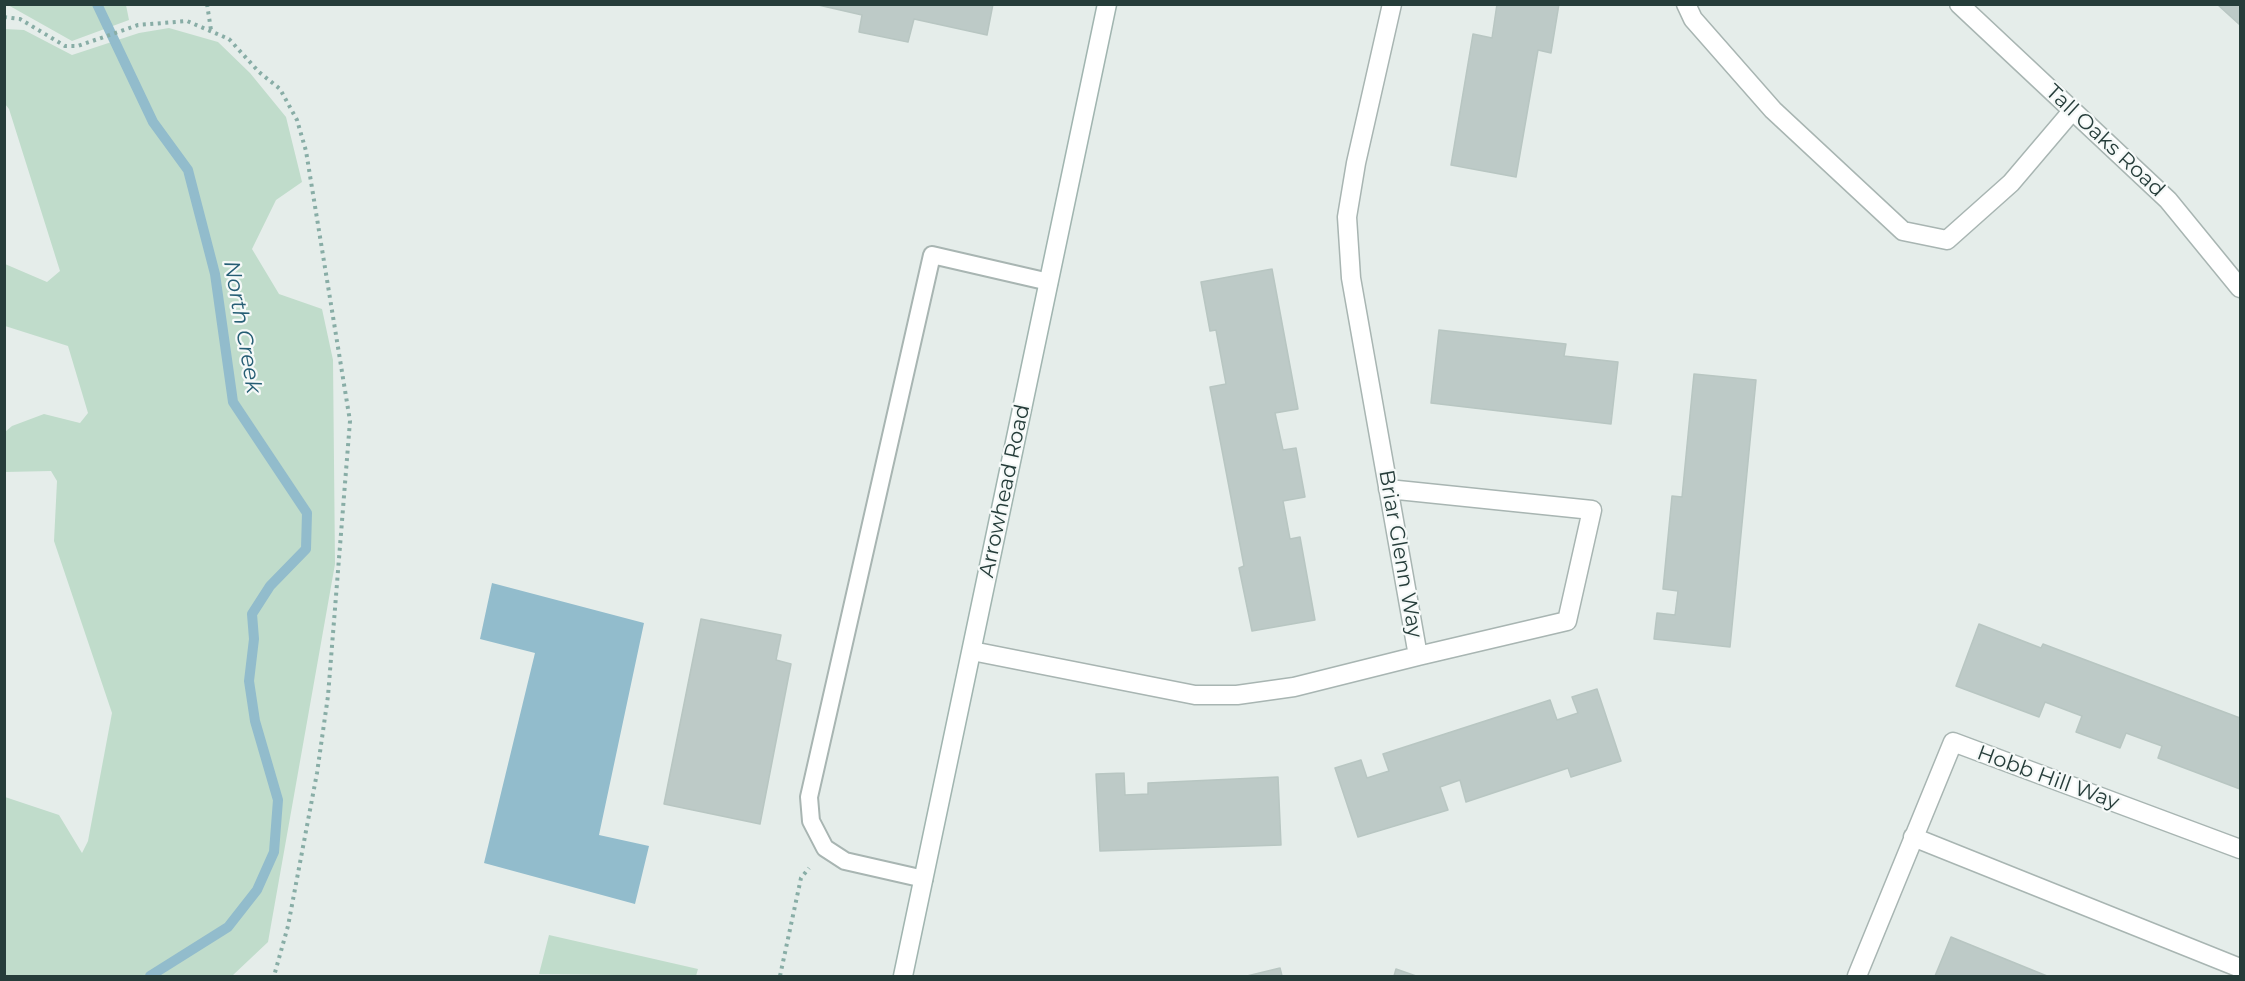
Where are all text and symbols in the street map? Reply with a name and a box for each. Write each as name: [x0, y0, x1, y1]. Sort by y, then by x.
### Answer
street label: Tall Oaks Road: [2040, 79, 2170, 203]
water label: North Creek: [217, 259, 267, 395]
street label: Arrowhead Road: [974, 402, 1036, 580]
street label: Briar Glenn Way: [1373, 468, 1427, 640]
street label: Hobb Hill Way: [1974, 741, 2122, 815]

